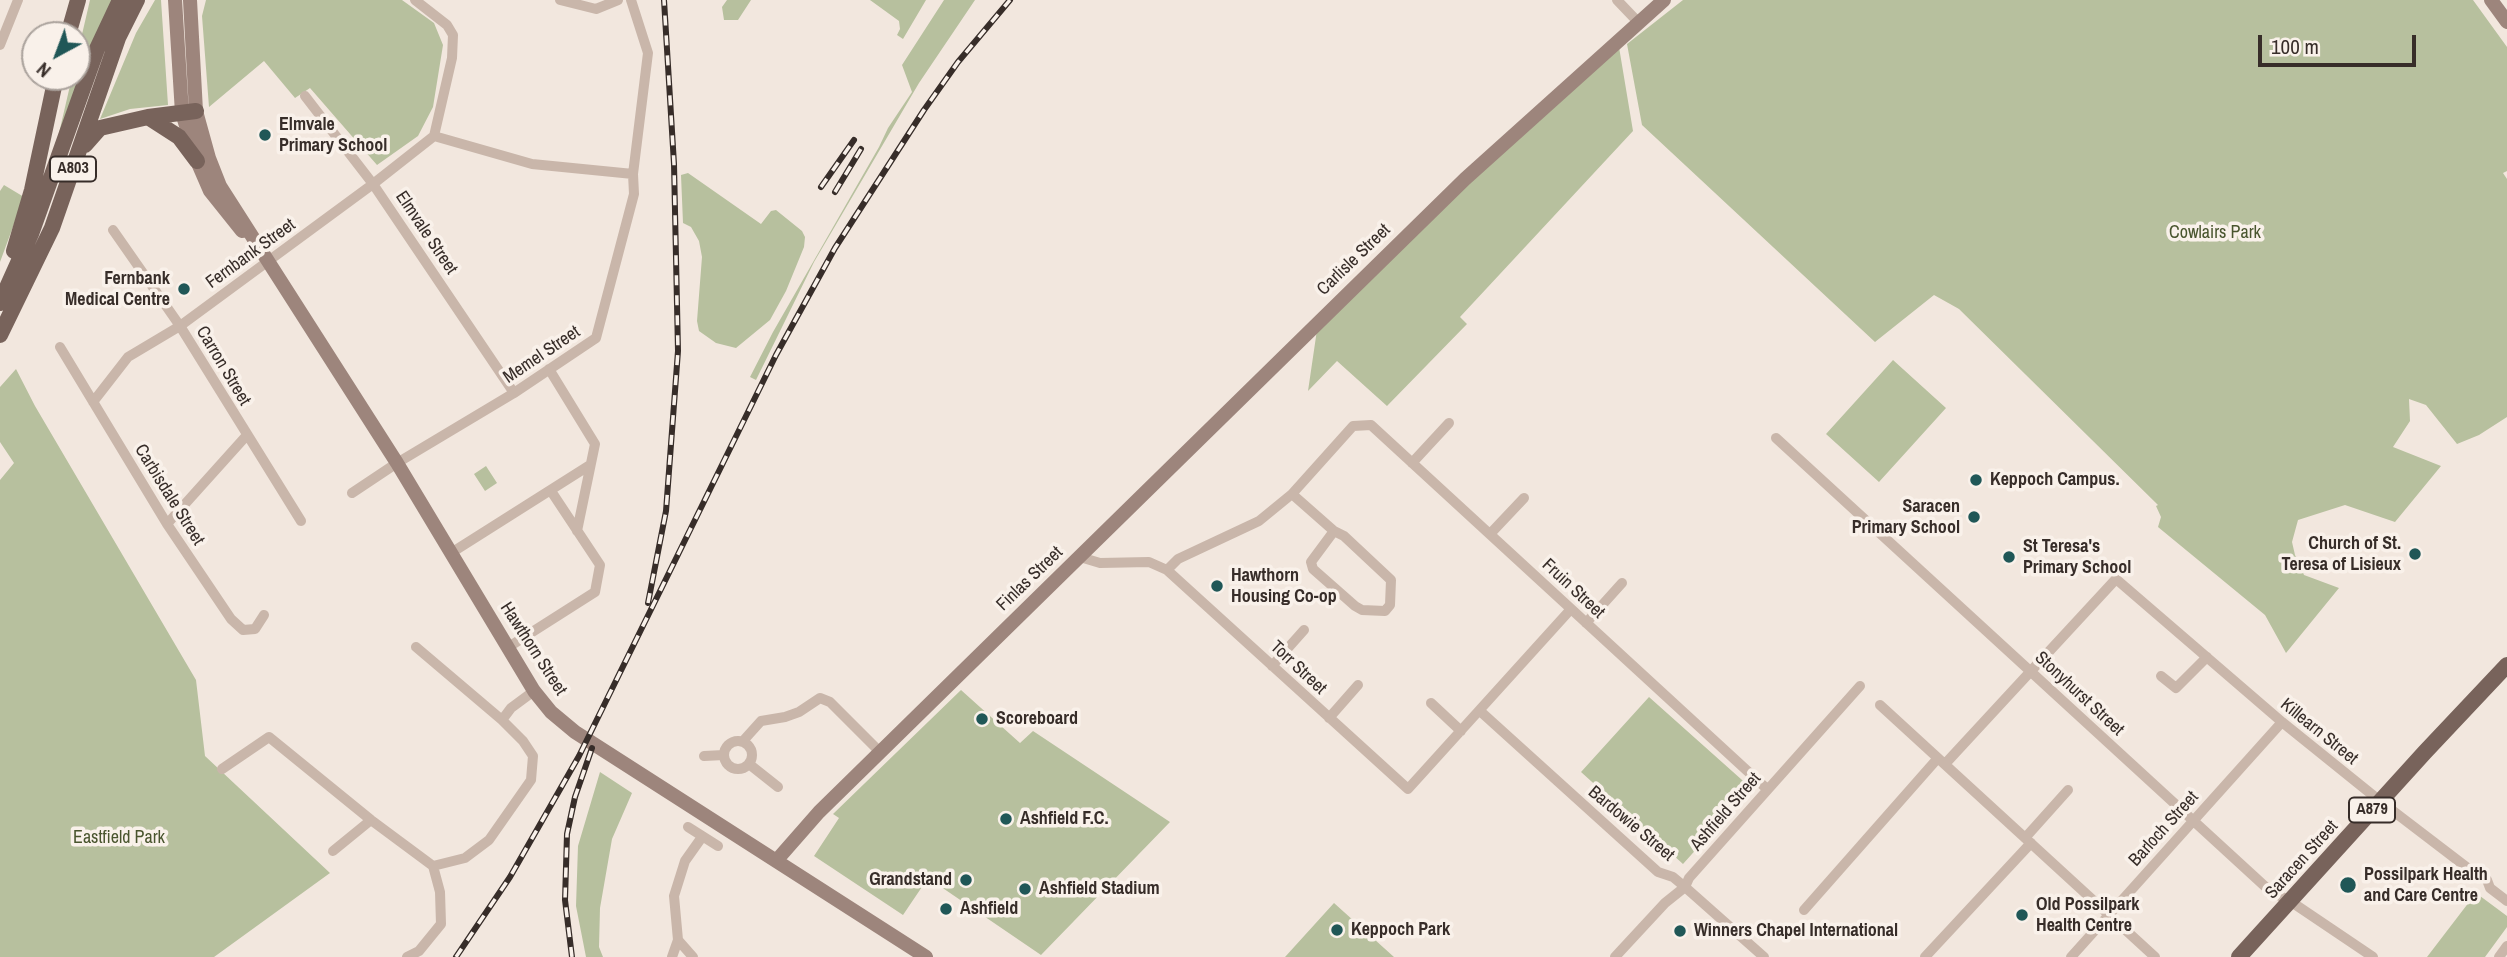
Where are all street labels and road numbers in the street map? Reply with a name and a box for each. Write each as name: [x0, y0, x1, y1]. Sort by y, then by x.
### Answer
road number: A803: [50, 156, 96, 182]
street label: Elmvale Street: [390, 187, 462, 279]
street label: Fernbank Street: [202, 214, 300, 294]
street label: Carlisle Street: [1313, 220, 1395, 300]
street label: Carron Street: [191, 322, 255, 410]
street label: Memel Street: [500, 322, 584, 388]
street label: Carbisdale Street: [129, 441, 209, 549]
street label: Finlas Street: [992, 542, 1068, 616]
street label: Fruin Street: [1537, 555, 1609, 623]
street label: Hawthorn Street: [495, 598, 571, 700]
street label: Torr Street: [1265, 637, 1331, 699]
street label: Stonyhurst Street: [2030, 647, 2128, 741]
street label: Killearn Street: [2276, 694, 2362, 770]
street label: Ashfield Street: [1686, 768, 1766, 856]
street label: Bardowie Street: [1584, 782, 1678, 866]
street label: Barloch Street: [2125, 787, 2203, 871]
road number: A879: [2349, 797, 2395, 822]
street label: Saracen Street: [2261, 816, 2343, 904]

